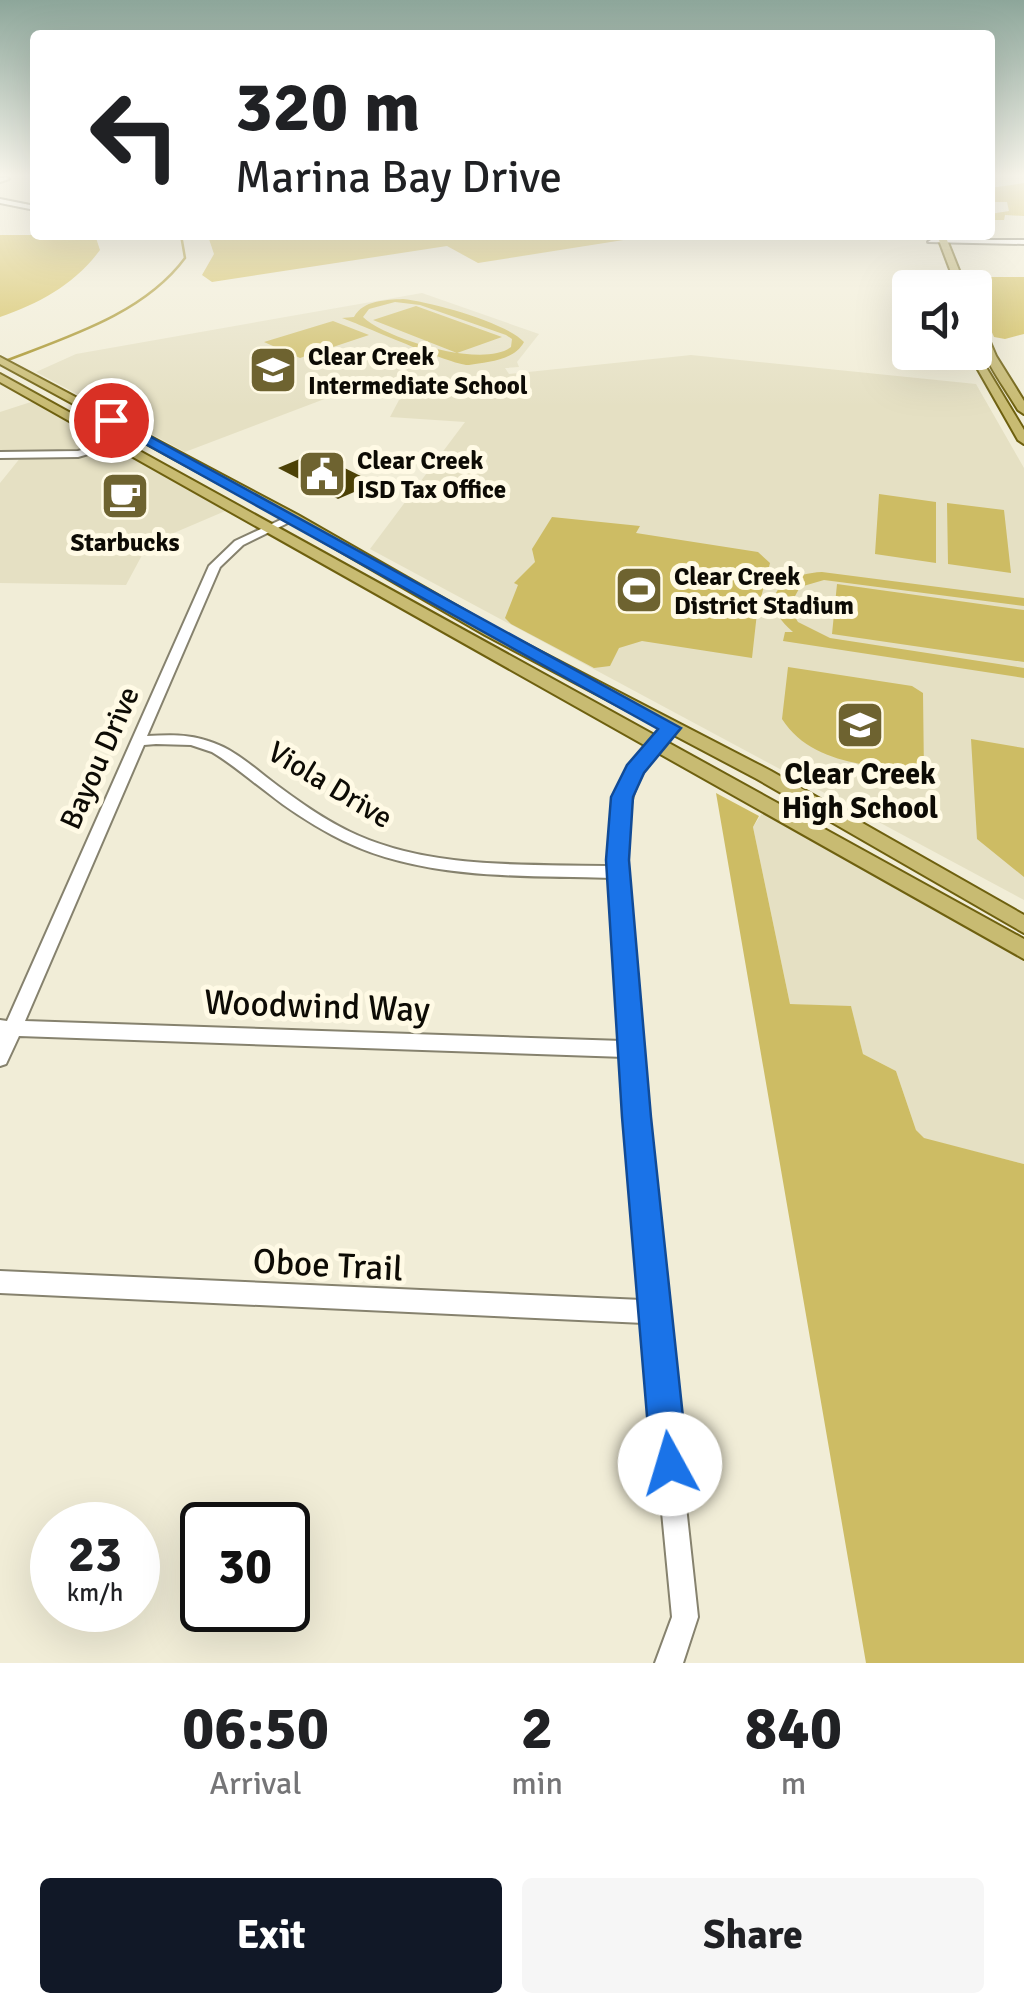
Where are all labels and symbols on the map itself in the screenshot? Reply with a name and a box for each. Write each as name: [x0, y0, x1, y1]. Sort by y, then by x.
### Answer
place label: Clear Creek Intermediate School: [308, 341, 528, 401]
school or university icon: Clear Creek Intermediate School: [247, 344, 299, 396]
pin: [69, 378, 154, 463]
place label: Clear Creek ISD Tax Office: [357, 445, 506, 505]
public building icon: Clear Creek ISD Tax Office: [296, 448, 348, 500]
cafe icon: Starbucks: [99, 470, 151, 522]
place label: Starbucks: [70, 527, 180, 558]
place label: Clear Creek District Stadium: [674, 561, 854, 621]
sports icon: Clear Creek District Stadium: [613, 564, 665, 616]
street label: Bayou Drive: [52, 681, 148, 835]
school or university icon: Clear Creek High School: [834, 699, 886, 751]
street label: Viola Drive: [261, 733, 399, 837]
place label: Clear Creek High School: [782, 756, 938, 827]
street label: Woodwind Way: [203, 981, 431, 1031]
street label: Oboe Trail: [252, 1240, 404, 1290]
position arrow: [618, 1412, 722, 1516]
speed limit sign: 30: [180, 1502, 310, 1632]

